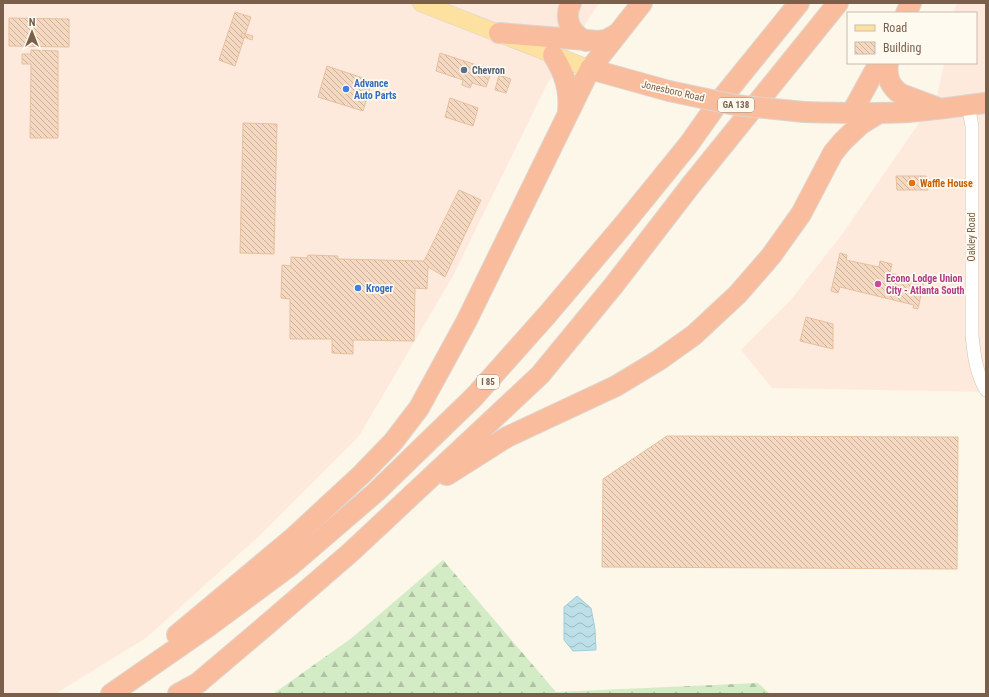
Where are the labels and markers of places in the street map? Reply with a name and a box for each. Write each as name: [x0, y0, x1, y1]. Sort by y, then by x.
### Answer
marker: Chevron: [459, 65, 469, 75]
place label: Chevron: [472, 65, 505, 76]
place label: Advance Auto Parts: [354, 78, 397, 101]
marker: Advance Auto Parts: [341, 84, 351, 94]
marker: Waffle House: [907, 178, 917, 188]
place label: Waffle House: [920, 178, 973, 189]
place label: Econo Lodge Union City - Atlanta South: [886, 273, 965, 296]
marker: Econo Lodge Union City - Atlanta South: [873, 279, 883, 289]
marker: Kroger: [353, 283, 363, 293]
place label: Kroger: [366, 283, 393, 294]

